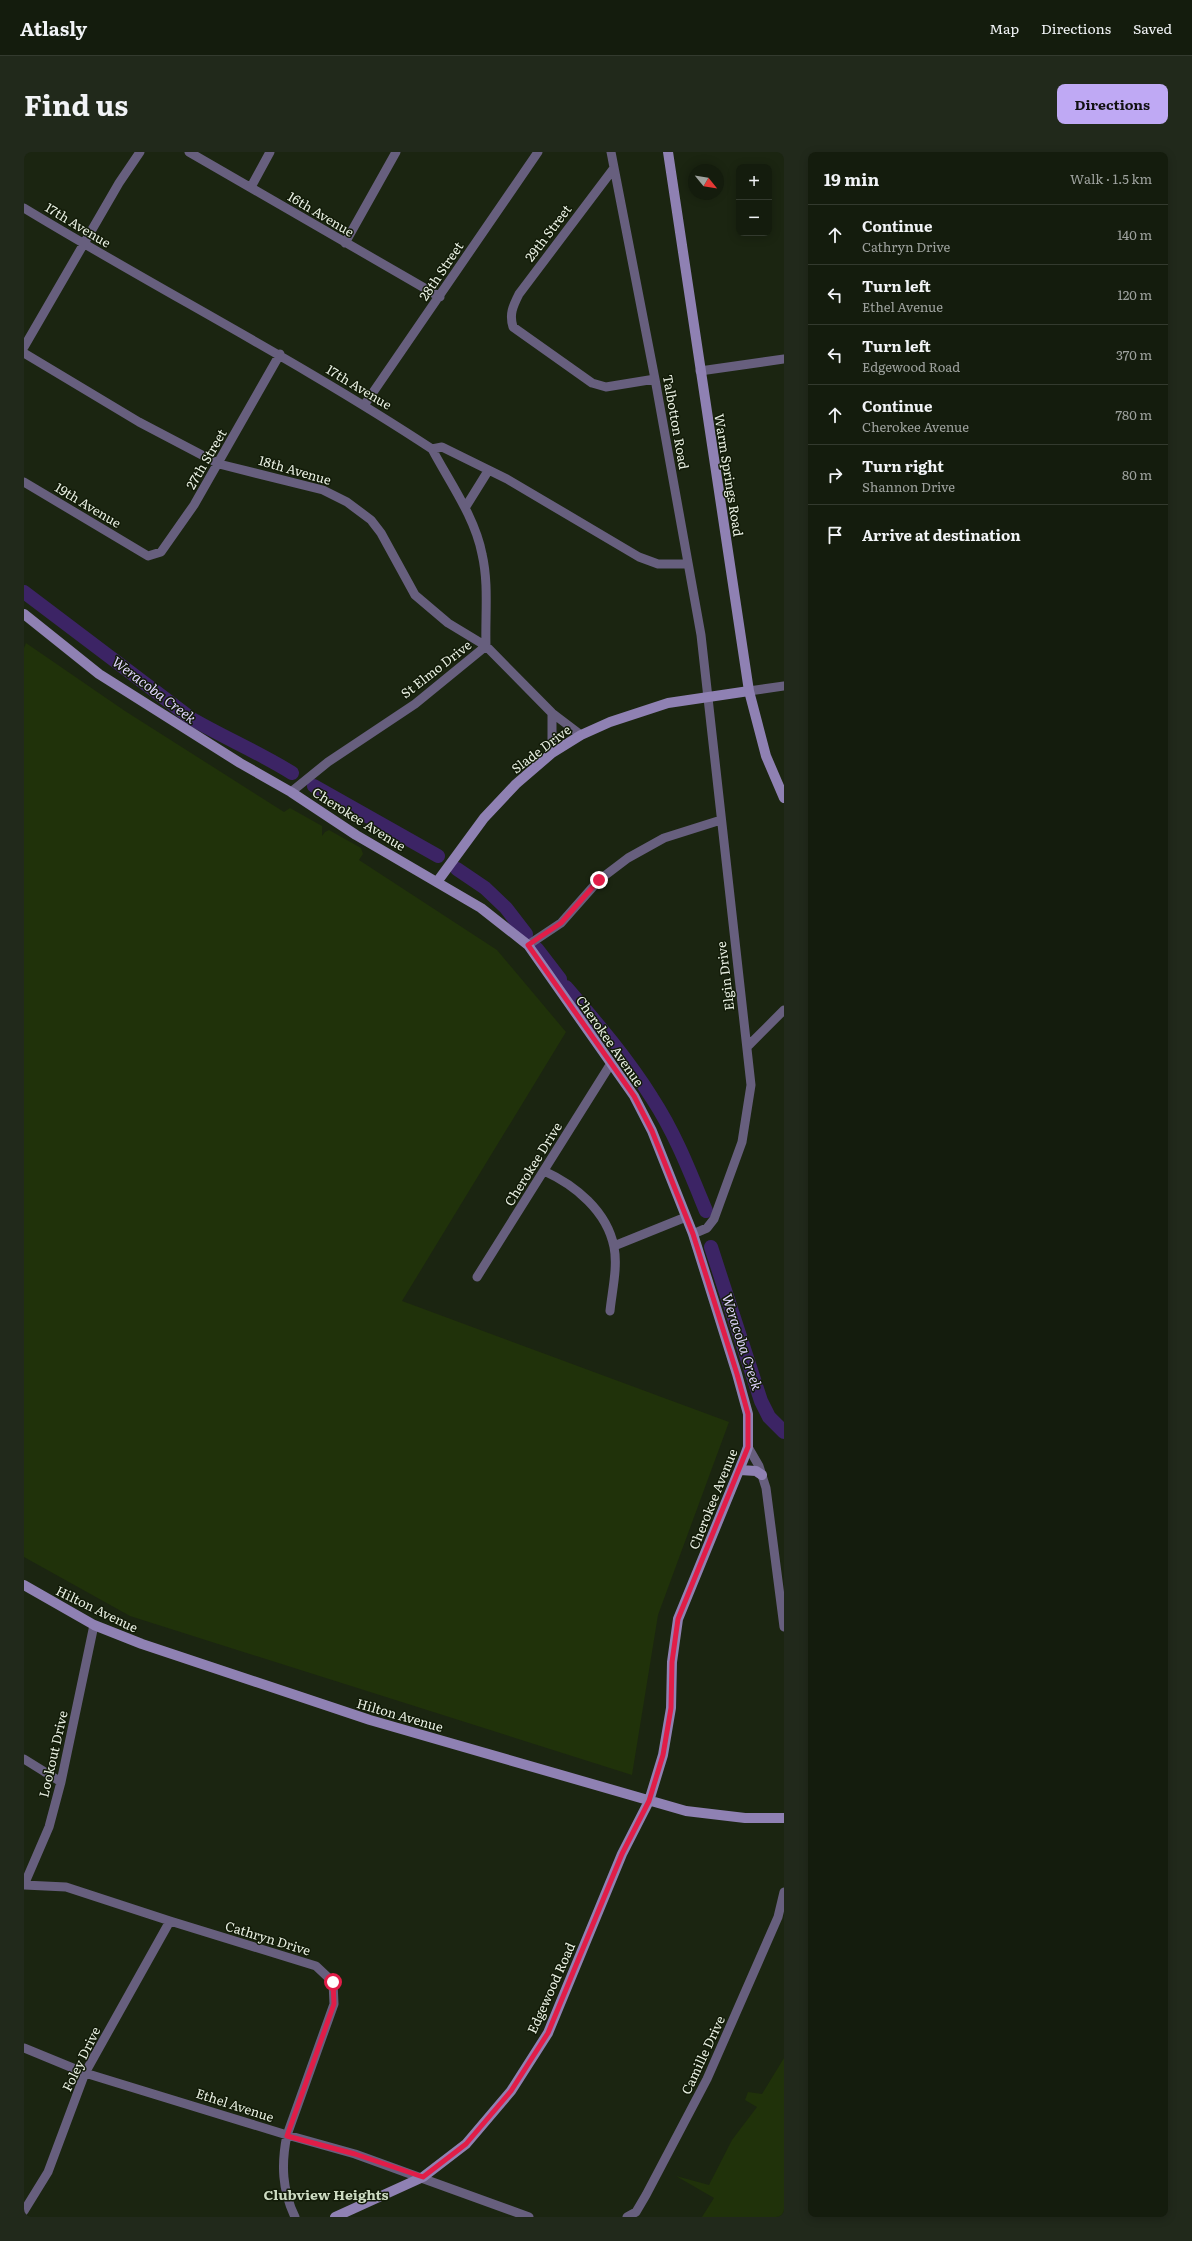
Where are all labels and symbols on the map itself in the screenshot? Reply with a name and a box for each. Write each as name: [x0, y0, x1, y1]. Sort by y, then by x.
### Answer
north arrow: [688, 164, 724, 200]
street label: 16th Avenue: [284, 186, 358, 241]
street label: 17th Avenue: [42, 197, 115, 252]
street label: 29th Street: [520, 200, 576, 265]
street label: 28th Street: [414, 237, 468, 304]
street label: 17th Avenue: [323, 359, 396, 414]
street label: Talbotton Road: [659, 373, 694, 471]
street label: Warm Springs Road: [710, 412, 749, 538]
street label: 27th Street: [181, 424, 231, 492]
street label: 18th Avenue: [257, 450, 334, 489]
street label: 19th Avenue: [52, 477, 125, 532]
street label: St Elmo Drive: [396, 635, 475, 702]
water label: Weracoba Creek: [108, 651, 201, 728]
street label: Slade Drive: [507, 720, 575, 777]
street label: Cherokee Avenue: [309, 782, 410, 855]
route end: [590, 871, 608, 889]
street label: Elgin Drive: [711, 940, 738, 1012]
street label: Cherokee Avenue: [572, 991, 649, 1090]
street label: Cherokee Drive: [499, 1118, 566, 1209]
water label: Weracoba Creek: [718, 1291, 768, 1393]
street label: Cherokee Avenue: [684, 1445, 741, 1552]
street label: Hilton Avenue: [53, 1581, 142, 1637]
street label: Hilton Avenue: [355, 1693, 446, 1736]
street label: Lookout Drive: [33, 1708, 72, 1799]
street label: Cathryn Drive: [223, 1916, 313, 1960]
street label: Edgewood Road: [522, 1939, 579, 2037]
route start: [324, 1973, 342, 1991]
street label: Camille Drive: [676, 2012, 729, 2097]
street label: Foley Drive: [57, 2023, 105, 2094]
street label: Ethel Avenue: [194, 2083, 277, 2126]
district label: Clubview Heights: [263, 2184, 389, 2204]

